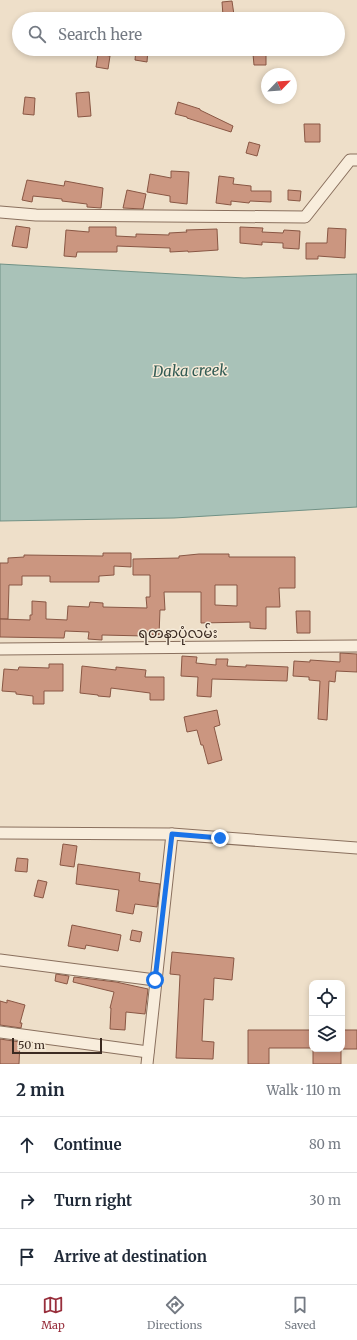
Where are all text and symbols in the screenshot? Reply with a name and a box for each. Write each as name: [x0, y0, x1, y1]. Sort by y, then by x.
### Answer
search box: [12, 12, 345, 56]
icon: search: [26, 23, 48, 45]
text: Search here: [58, 25, 142, 44]
north arrow: [261, 68, 297, 104]
water label: Daka creek: [152, 360, 228, 381]
street label: ရတနာပုံလမ်း: [138, 623, 218, 645]
route end: [211, 829, 229, 847]
route start: [146, 971, 164, 989]
map controls: [309, 980, 345, 1052]
button: locate: [309, 980, 345, 1016]
button: layers: [309, 1016, 345, 1052]
scale bar: [12, 1036, 102, 1055]
text: 50 m: [18, 1038, 45, 1052]
text: 2 min: [16, 1079, 64, 1101]
text: Walk · 110 m: [266, 1082, 341, 1099]
icon: ahead: [16, 1134, 38, 1156]
text: Continue: [54, 1135, 122, 1154]
text: 80 m: [309, 1136, 341, 1153]
icon: right: [16, 1190, 38, 1212]
text: Turn right: [54, 1191, 132, 1210]
text: 30 m: [309, 1192, 341, 1209]
icon: arrive: [16, 1246, 38, 1268]
text: Arrive at destination: [54, 1247, 207, 1266]
tab: Map: [41, 1294, 65, 1332]
tab: Directions: [147, 1294, 202, 1332]
tab: Saved: [285, 1294, 316, 1332]

